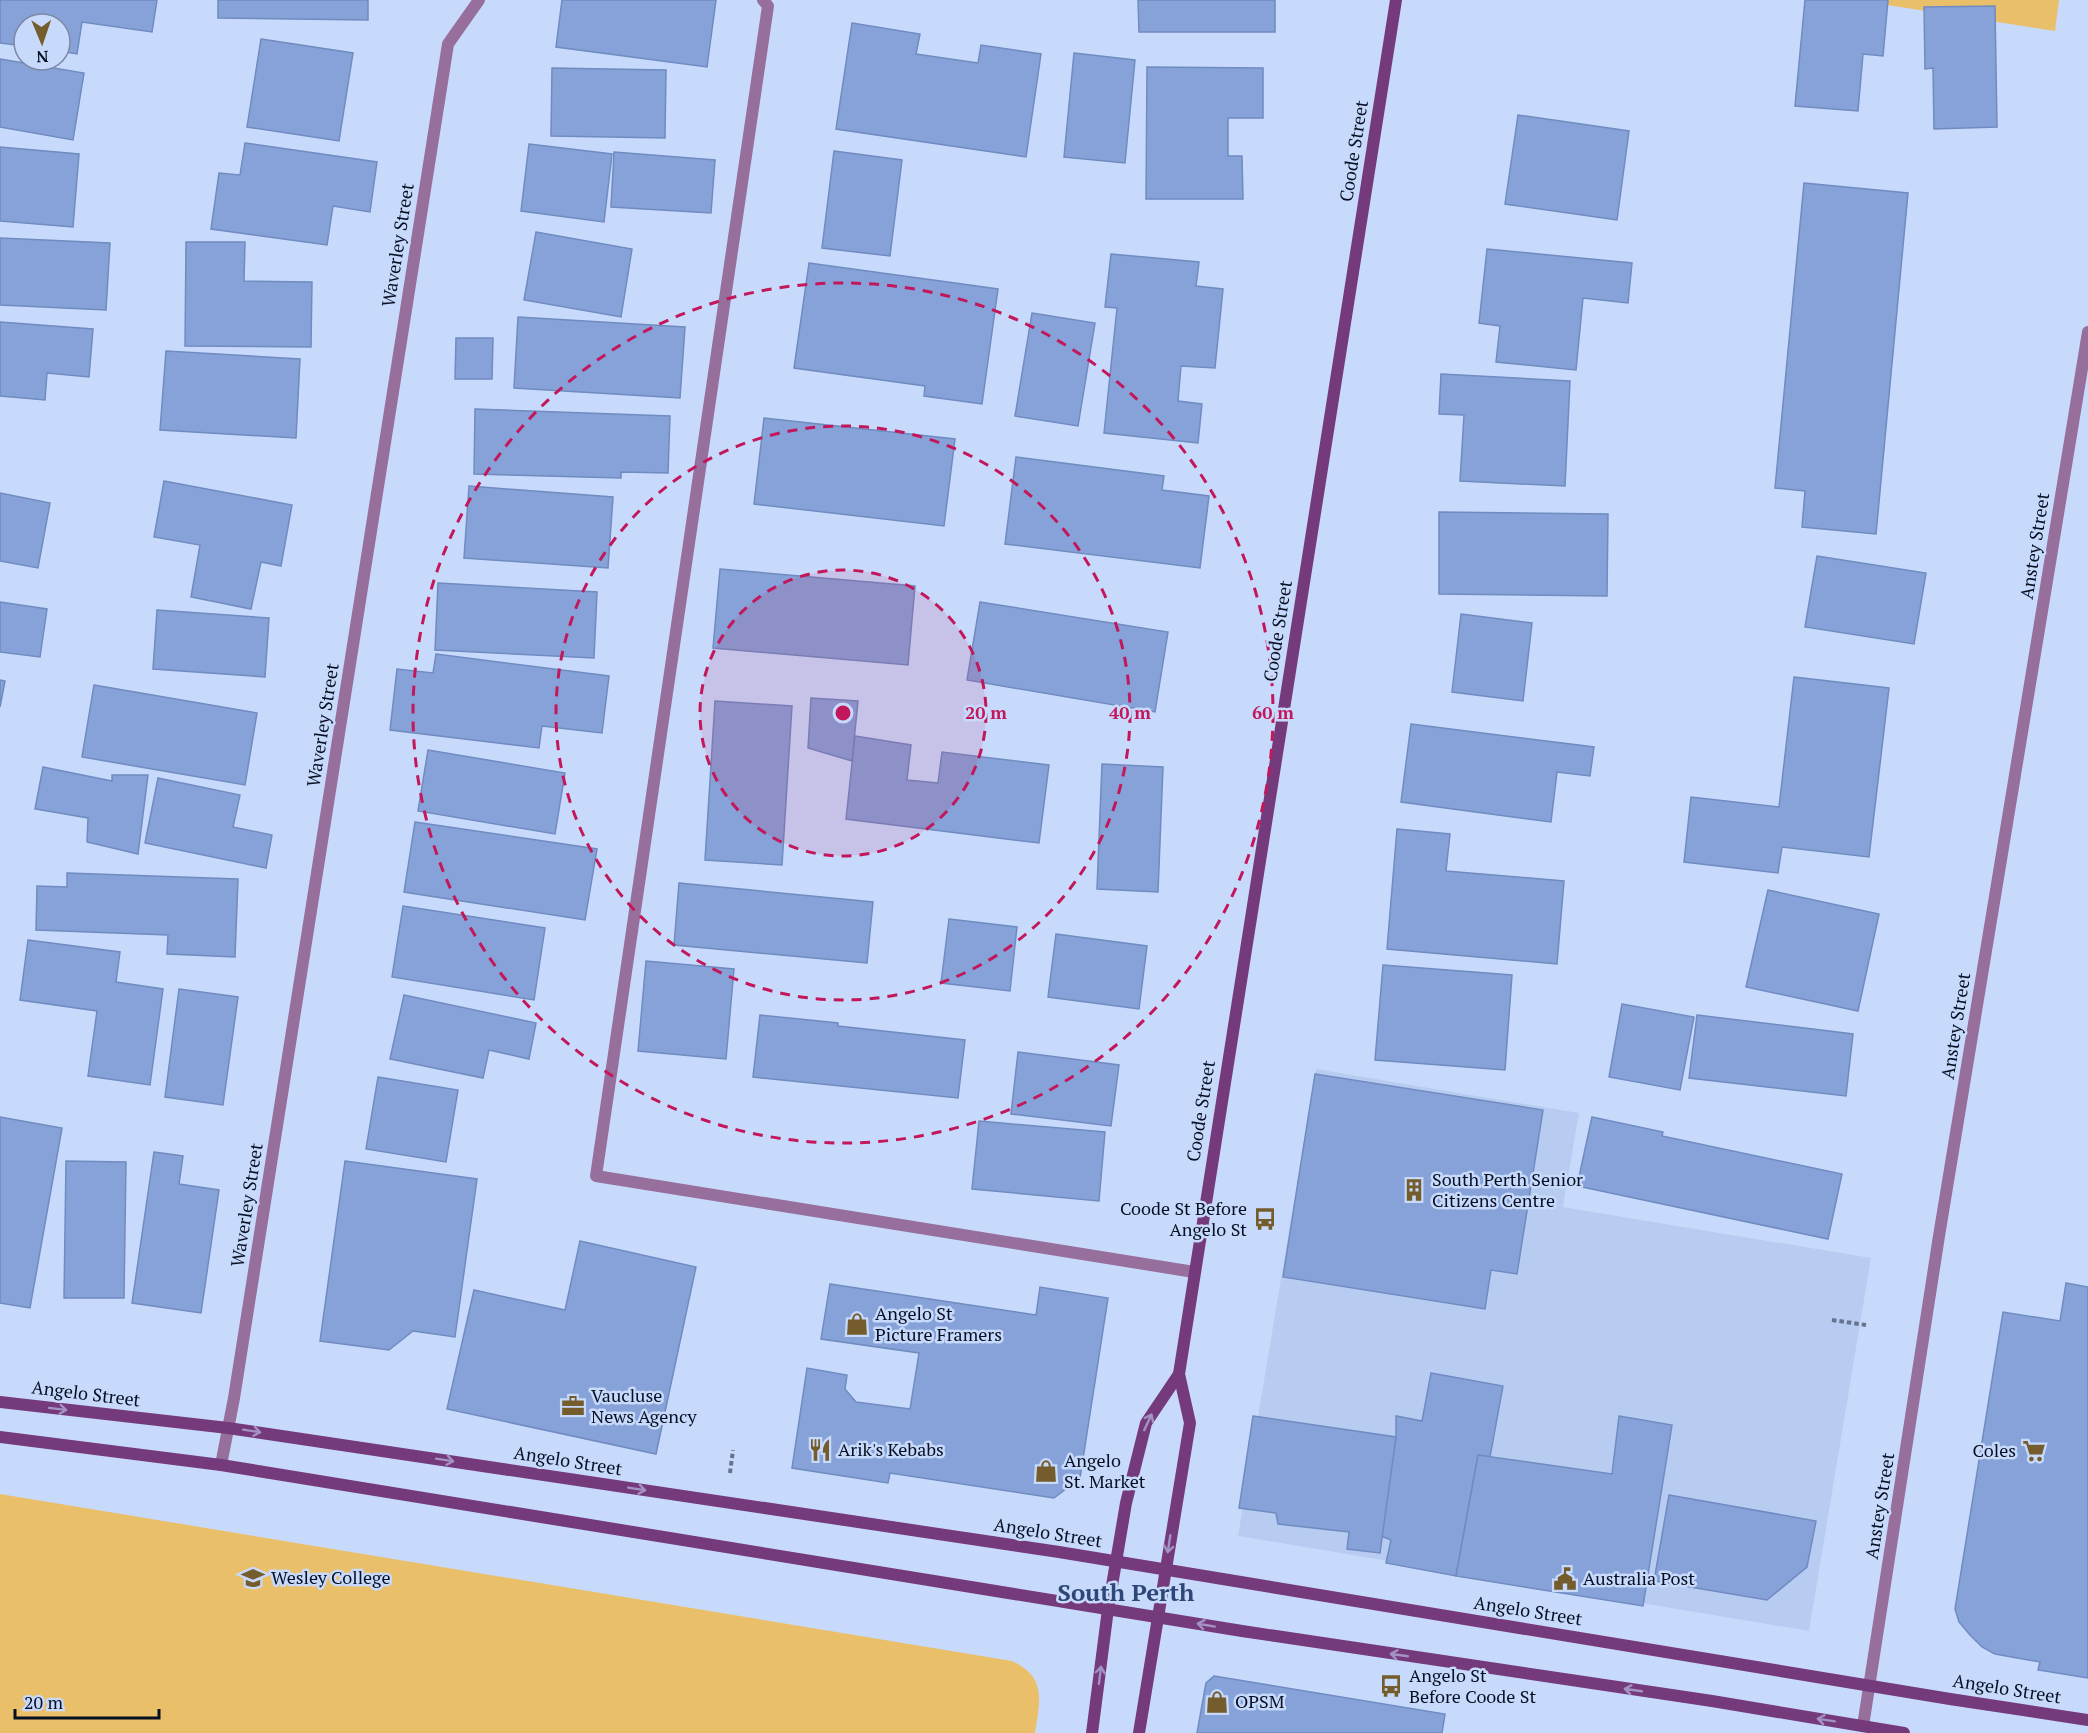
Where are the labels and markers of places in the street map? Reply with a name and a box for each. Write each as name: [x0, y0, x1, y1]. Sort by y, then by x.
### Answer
centre of rings: [833, 703, 853, 723]
place label: South Perth Senior Citizens Centre: [1432, 1167, 1583, 1212]
building icon: South Perth Senior Citizens Centre: [1401, 1177, 1427, 1203]
place label: Coode St Before Angelo St: [1120, 1196, 1247, 1241]
bus stop icon: Coode St Before Angelo St: [1252, 1206, 1278, 1232]
place label: Angelo St Picture Framers: [875, 1301, 1002, 1346]
shop icon: Angelo St Picture Framers: [844, 1311, 870, 1337]
place label: Vaucluse News Agency: [591, 1383, 697, 1428]
office icon: Vaucluse News Agency: [560, 1393, 586, 1419]
restaurant icon: Arik's Kebabs: [807, 1437, 833, 1463]
place label: Arik's Kebabs: [838, 1437, 944, 1461]
place label: Coles: [1973, 1438, 2016, 1462]
supermarket icon: Coles: [2021, 1438, 2047, 1464]
place label: Angelo St. Market: [1064, 1448, 1146, 1493]
shop icon: Angelo St. Market: [1033, 1458, 1059, 1484]
school or university icon: Wesley College: [240, 1565, 266, 1591]
place label: Wesley College: [271, 1565, 391, 1589]
public building icon: Australia Post: [1552, 1566, 1578, 1592]
place label: Australia Post: [1583, 1566, 1695, 1590]
place label: Angelo St Before Coode St: [1409, 1663, 1536, 1708]
bus stop icon: Angelo St Before Coode St: [1378, 1673, 1404, 1699]
shop icon: OPSM: [1204, 1689, 1230, 1715]
place label: OPSM: [1235, 1689, 1285, 1713]

